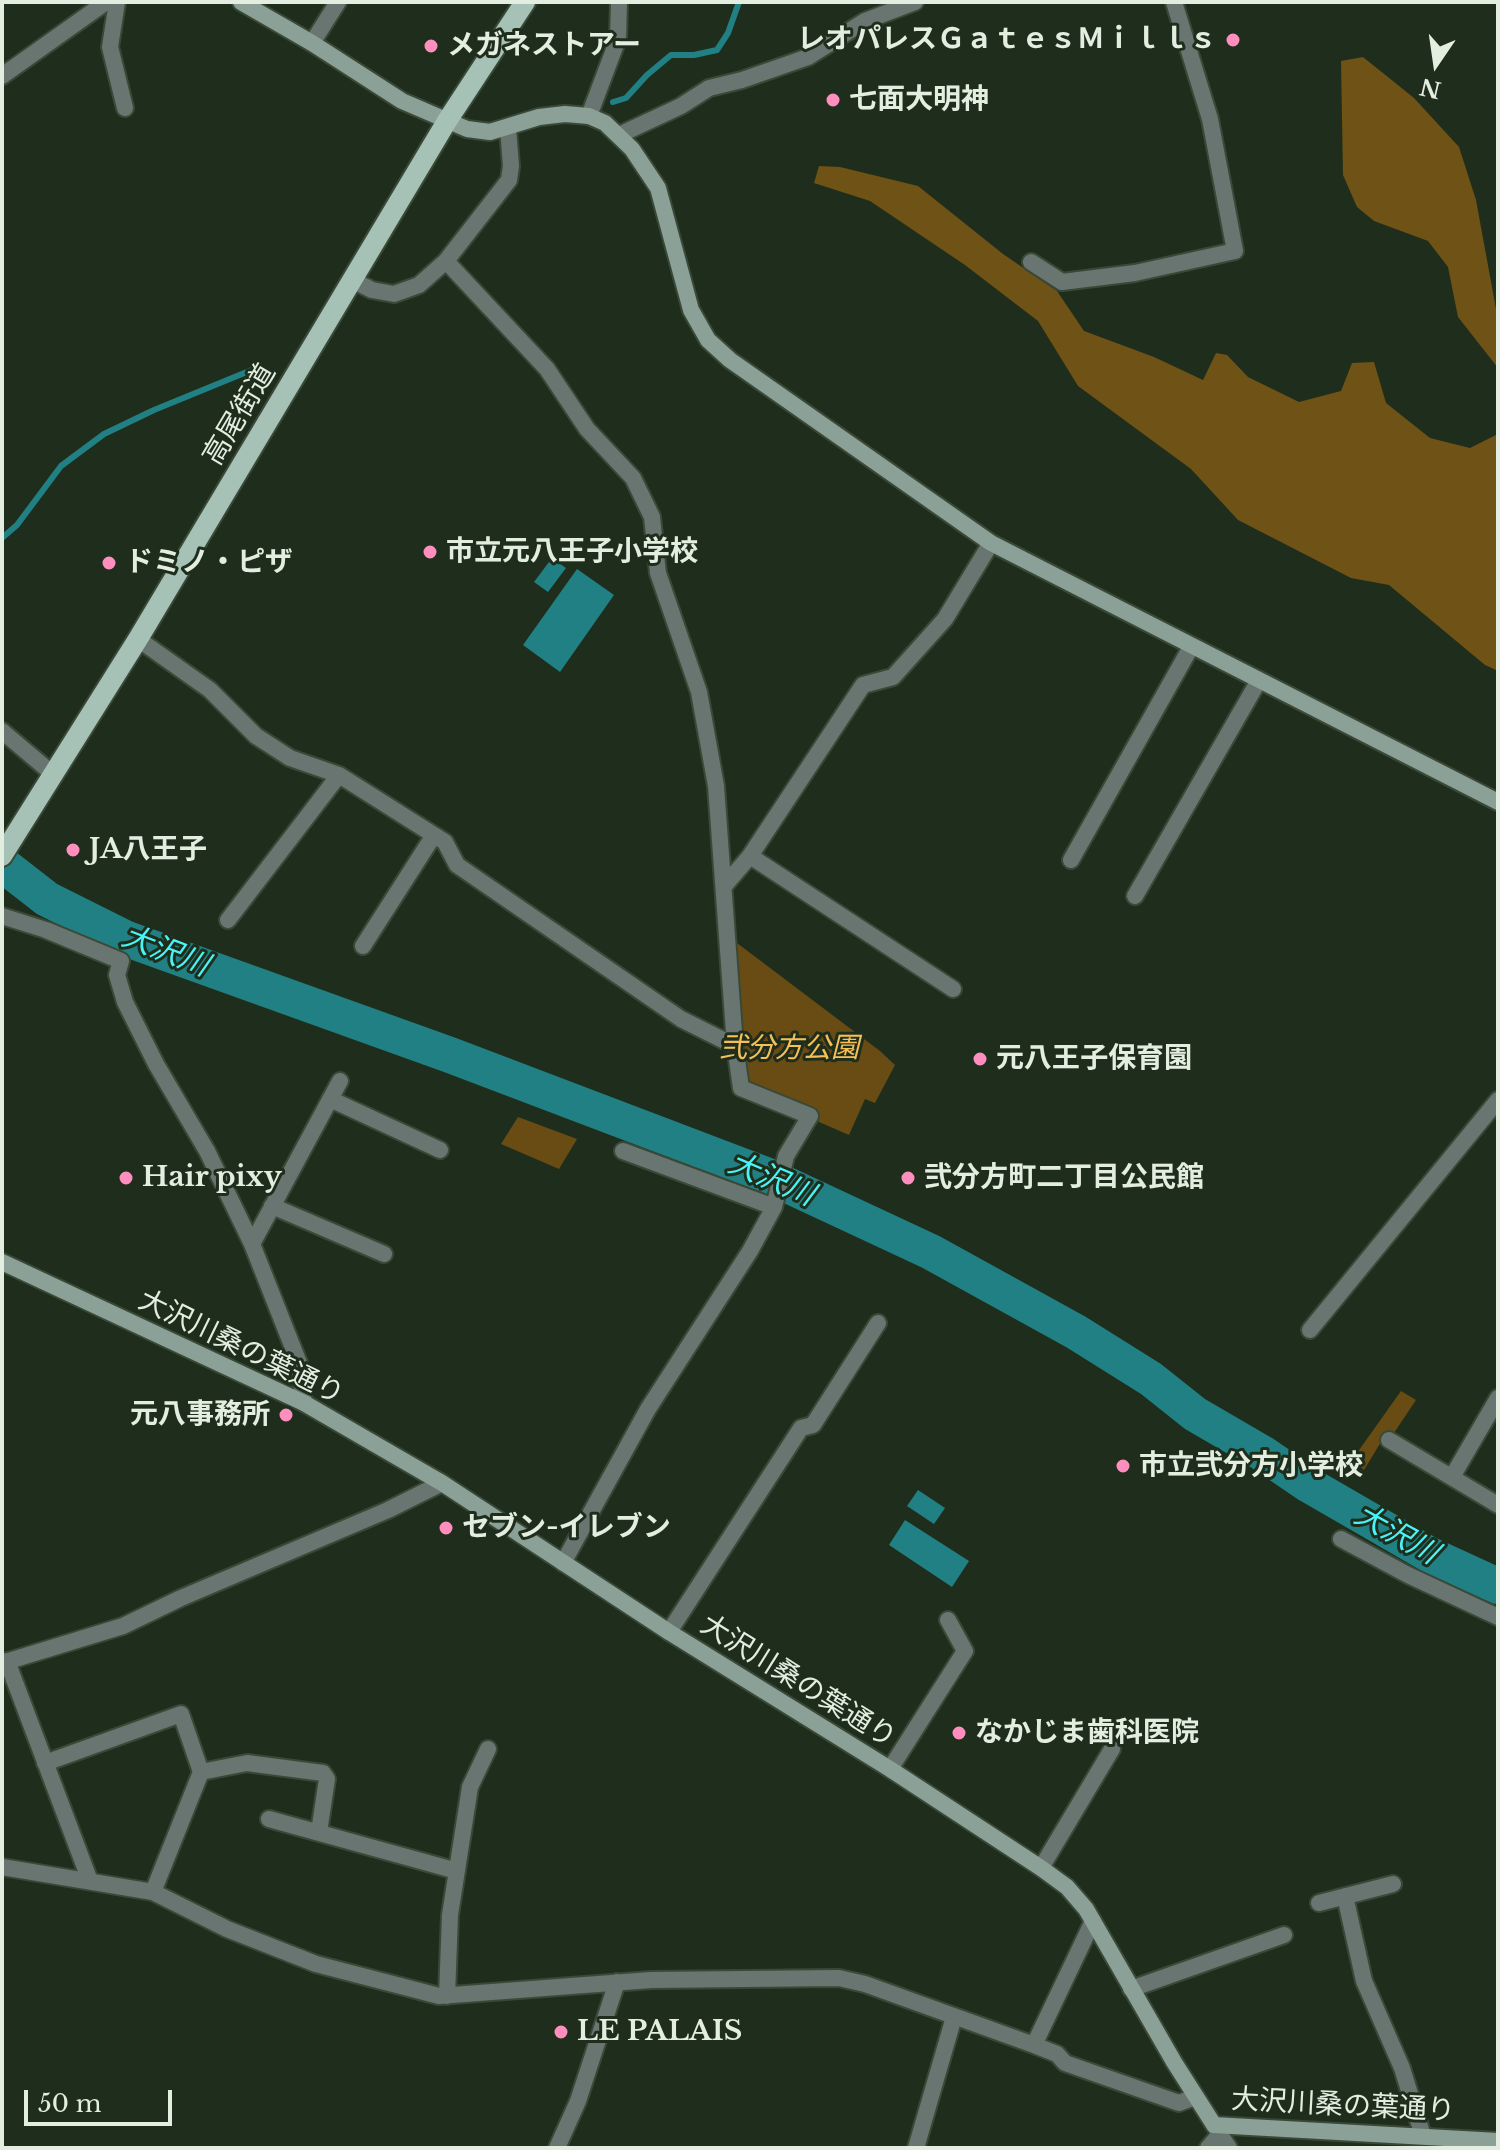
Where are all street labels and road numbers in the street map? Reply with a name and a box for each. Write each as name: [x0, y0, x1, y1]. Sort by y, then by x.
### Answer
street label: 高尾街道: [197, 358, 283, 472]
street label: 大沢川桑の葉通り: [133, 1284, 349, 1412]
street label: 大沢川桑の葉通り: [694, 1608, 902, 1756]
street label: 大沢川桑の葉通り: [1230, 2083, 1456, 2129]

